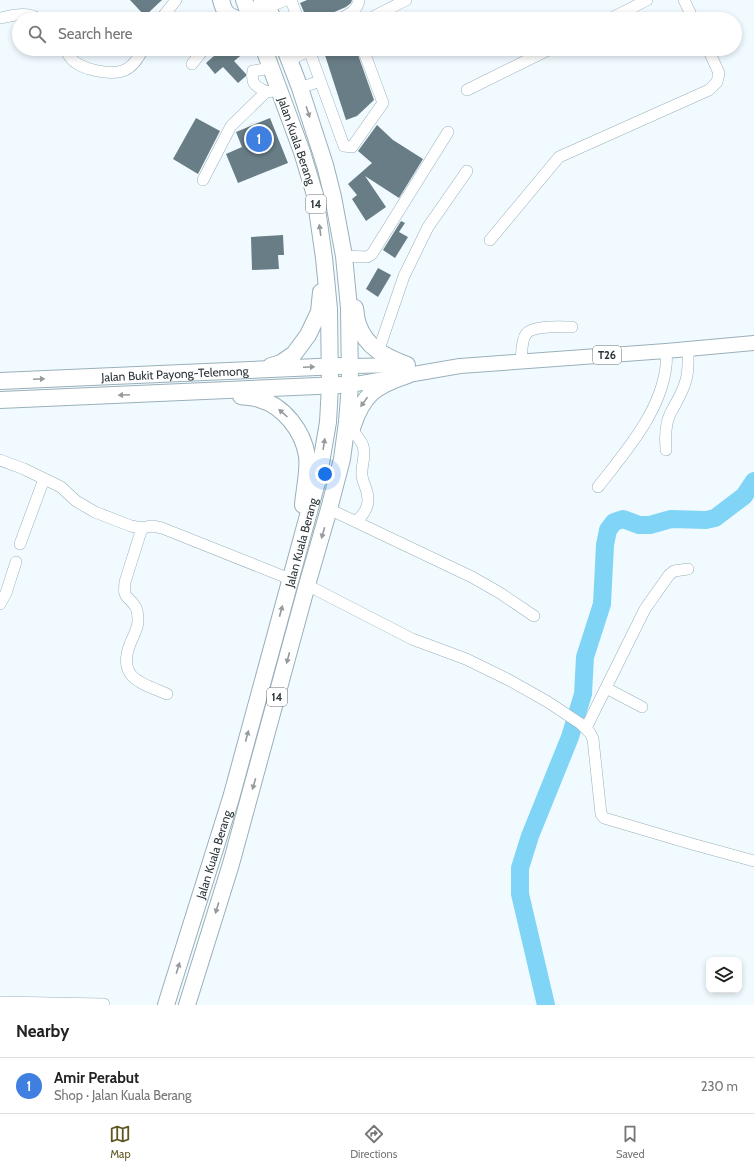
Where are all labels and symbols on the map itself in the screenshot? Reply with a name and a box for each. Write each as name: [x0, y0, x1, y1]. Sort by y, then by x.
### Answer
street label: Jalan Kuala Berang: [275, 94, 319, 188]
one-way arrow: [305, 106, 311, 118]
pin: 1: [246, 124, 272, 154]
road number: 14: [306, 195, 326, 213]
one-way arrow: [317, 224, 323, 236]
road number: T26: [593, 346, 621, 364]
street label: Jalan Bukit Payong-Telemong: [100, 363, 250, 384]
one-way arrow: [303, 364, 315, 371]
one-way arrow: [33, 375, 45, 382]
one-way arrow: [117, 392, 130, 398]
one-way arrow: [360, 397, 368, 407]
one-way arrow: [278, 409, 289, 418]
one-way arrow: [321, 438, 327, 450]
your location: [315, 464, 335, 484]
street label: Jalan Kuala Berang: [281, 495, 320, 590]
one-way arrow: [320, 527, 326, 539]
one-way arrow: [279, 604, 285, 617]
one-way arrow: [285, 652, 291, 664]
road number: 14: [267, 688, 287, 706]
one-way arrow: [245, 730, 251, 742]
one-way arrow: [251, 778, 257, 790]
street label: Jalan Kuala Berang: [192, 807, 235, 901]
one-way arrow: [214, 903, 220, 915]
one-way arrow: [175, 961, 181, 973]

